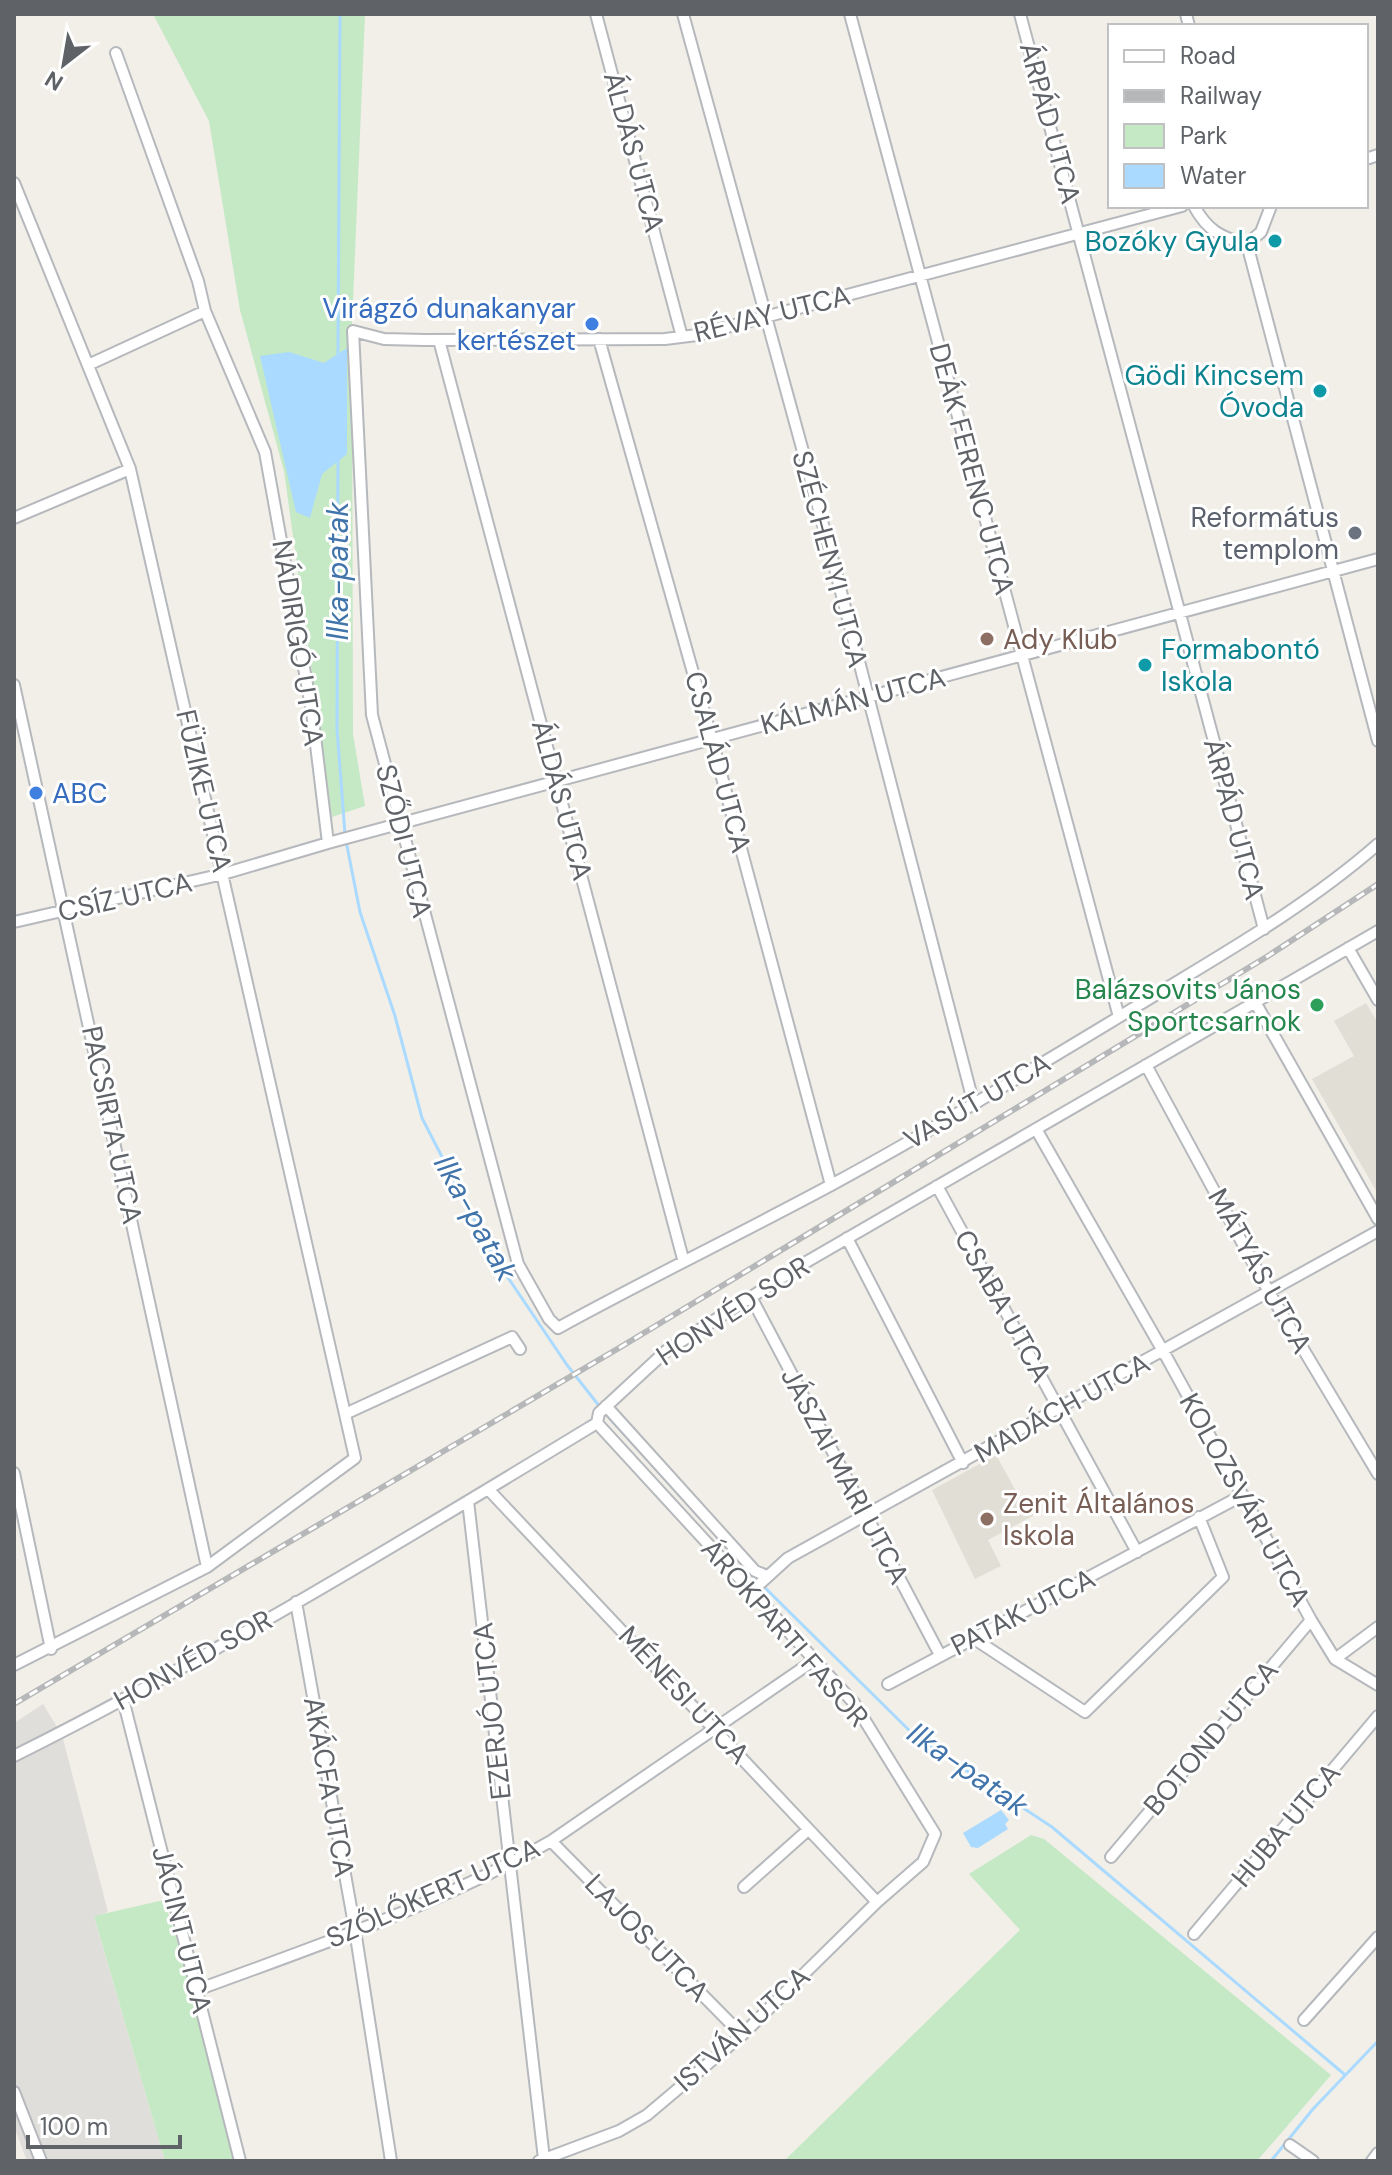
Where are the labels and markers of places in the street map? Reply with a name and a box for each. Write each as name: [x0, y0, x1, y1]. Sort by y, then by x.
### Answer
place label: Bozóky Gyula: [1085, 223, 1259, 260]
marker: Bozóky Gyula: [1266, 232, 1284, 250]
place label: Virágzó dunakanyar kertészet: [322, 290, 576, 359]
marker: Virágzó dunakanyar kertészet: [583, 315, 601, 333]
place label: Gödi Kincsem Óvoda: [1124, 357, 1304, 426]
marker: Gödi Kincsem Óvoda: [1311, 382, 1329, 400]
place label: Református templom: [1191, 499, 1339, 568]
marker: Református templom: [1346, 524, 1364, 542]
place label: Ady Klub: [1003, 621, 1118, 658]
marker: Ady Klub: [978, 630, 996, 648]
place label: Formabontó Iskola: [1161, 631, 1320, 700]
marker: Formabontó Iskola: [1136, 656, 1154, 674]
place label: ABC: [52, 775, 108, 812]
marker: ABC: [27, 784, 45, 802]
place label: Balázsovits János Sportcsarnok: [1075, 971, 1301, 1040]
marker: Balázsovits János Sportcsarnok: [1308, 996, 1326, 1014]
place label: Zenit Általános Iskola: [1003, 1485, 1195, 1554]
marker: Zenit Általános Iskola: [978, 1510, 996, 1528]

